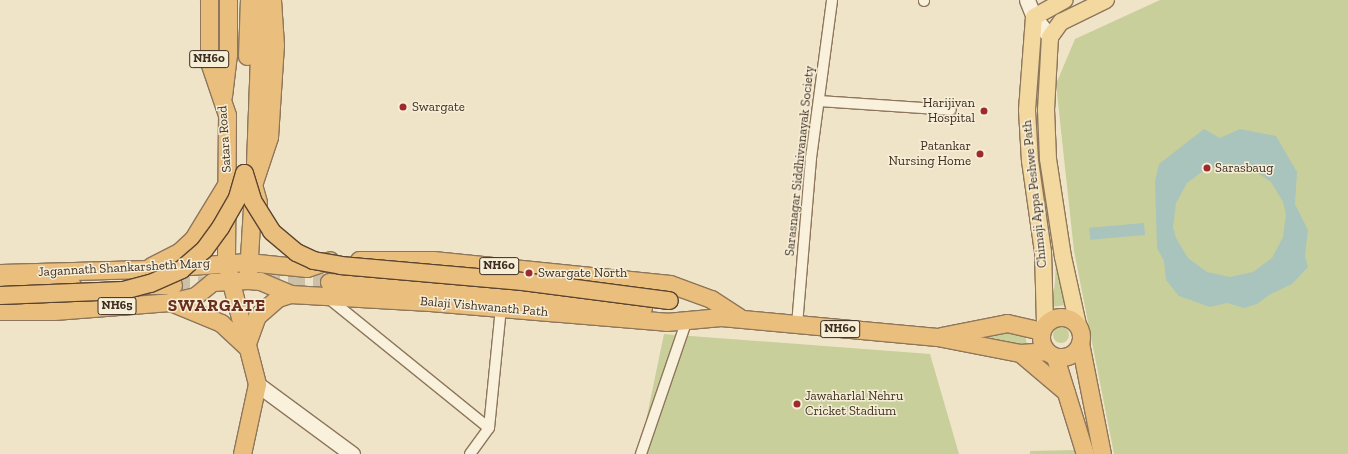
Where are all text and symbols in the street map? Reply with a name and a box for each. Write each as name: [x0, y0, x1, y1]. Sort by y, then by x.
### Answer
road number: NH60: [189, 49, 229, 69]
street label: Sarasnagar Siddhivanayak Society: [782, 65, 818, 257]
place label: Harijivan Hospital: [923, 96, 975, 127]
place label: Swargate: [412, 99, 465, 115]
marker: Swargate: [397, 101, 409, 113]
street label: Satara Road: [215, 105, 235, 173]
marker: Harijivan Hospital: [978, 105, 990, 117]
street label: Chimaji Appa Peshwe Path: [1019, 119, 1051, 269]
place label: Patankar Nursing Home: [889, 139, 971, 170]
marker: Patankar Nursing Home: [974, 148, 986, 160]
place label: Sarasbaug: [1215, 160, 1273, 176]
marker: Sarasbaug: [1202, 163, 1212, 173]
street label: Jagannath Shankarsheth Marg: [38, 256, 210, 280]
road number: NH60: [479, 256, 519, 276]
place label: Swargate North: [538, 265, 627, 281]
marker: Swargate North: [523, 267, 535, 279]
street label: Balaji Vishwanath Path: [419, 294, 549, 320]
road number: NH65: [97, 296, 137, 316]
district label: SWARGATE: [168, 296, 266, 316]
road number: NH60: [820, 319, 860, 339]
place label: Jawaharlal Nehru Cricket Stadium: [805, 389, 903, 420]
marker: Jawaharlal Nehru Cricket Stadium: [792, 399, 802, 409]

